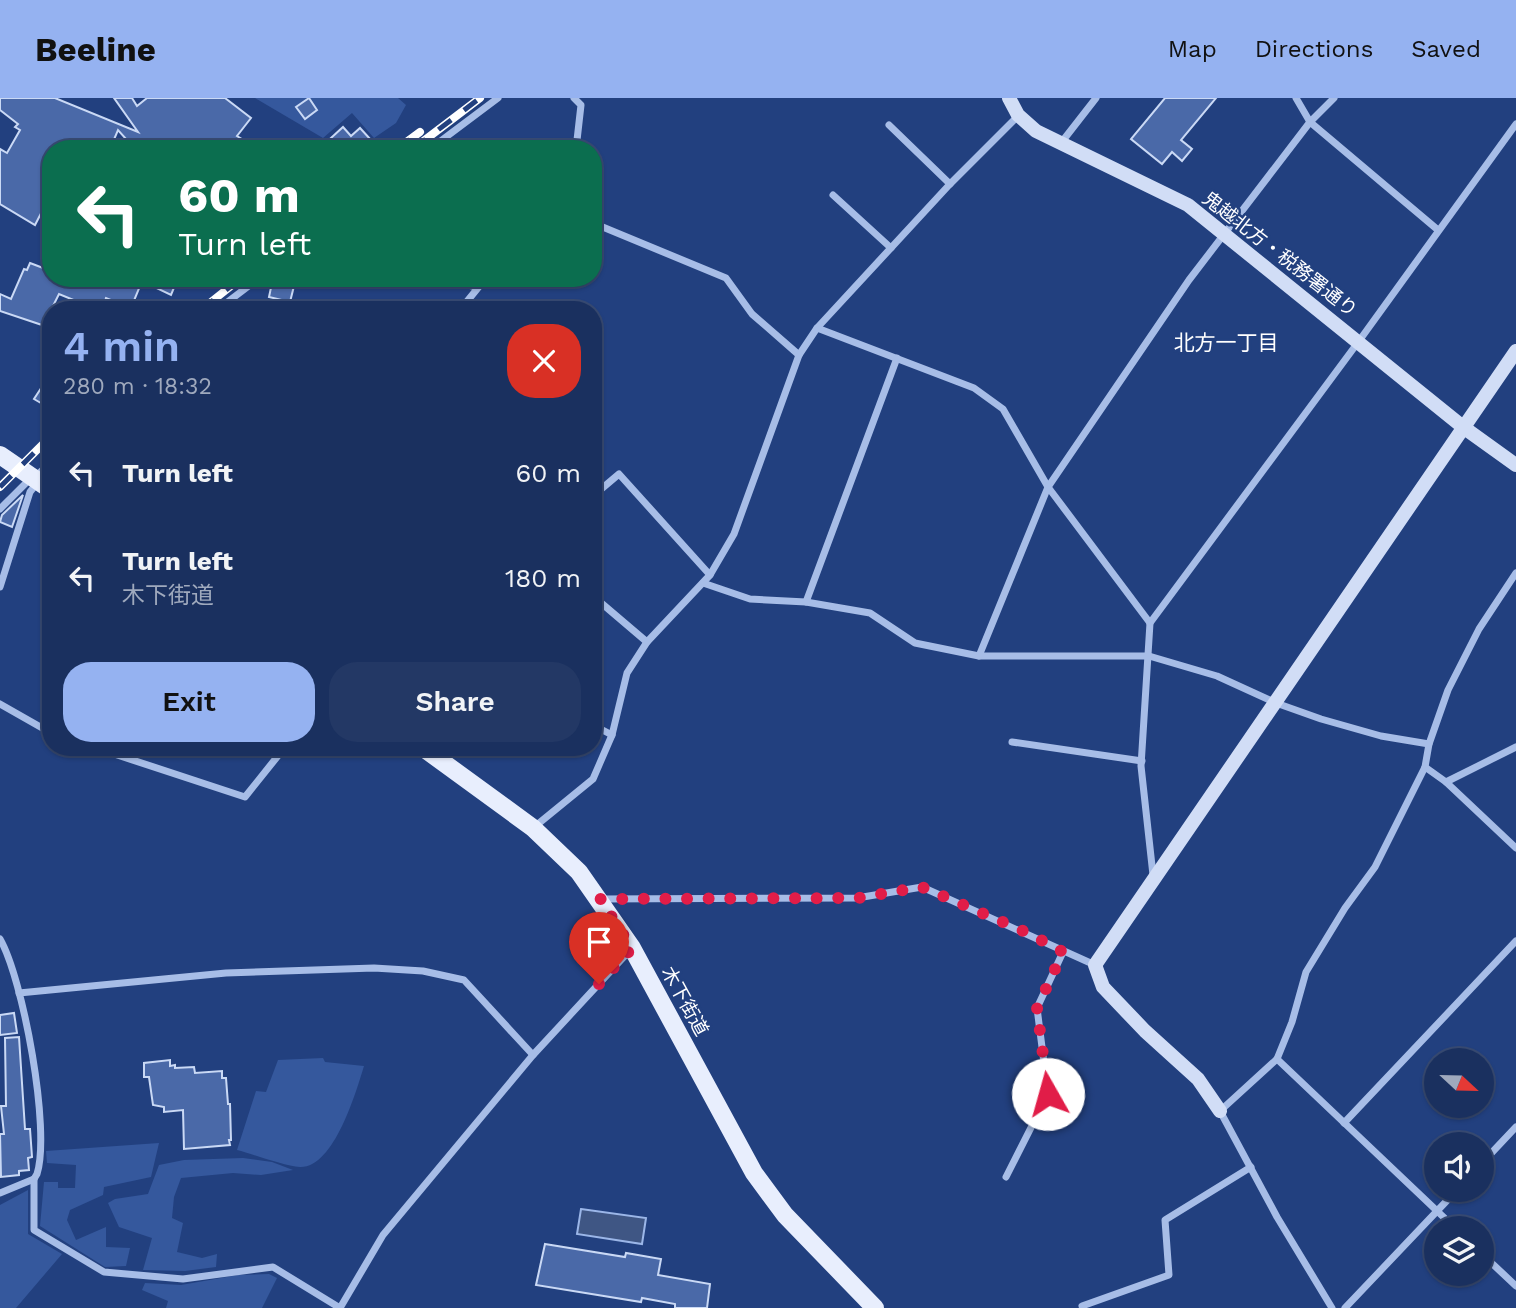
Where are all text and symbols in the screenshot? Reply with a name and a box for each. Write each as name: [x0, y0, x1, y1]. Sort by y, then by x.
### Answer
text: Beeline: [35, 30, 156, 69]
text: Map: [1168, 35, 1217, 63]
text: Directions: [1255, 35, 1373, 63]
text: Saved: [1411, 35, 1481, 63]
text: 60 m: [178, 166, 300, 224]
icon: left: [63, 168, 154, 259]
street label: 鬼越北方・税務署通り: [1198, 186, 1362, 322]
text: Turn left: [178, 225, 311, 263]
text: 4 min: [63, 322, 180, 371]
button: close: [507, 324, 581, 398]
district label: 北方一丁目: [1174, 330, 1279, 355]
text: 280 m · 18:32: [63, 373, 212, 400]
icon: left: [63, 454, 101, 492]
text: Turn left: [122, 458, 233, 488]
text: 60 m: [515, 458, 581, 488]
text: Turn left: [122, 546, 233, 576]
icon: left: [63, 559, 101, 597]
text: 180 m: [505, 563, 581, 593]
text: 木下街道: [122, 582, 214, 609]
button: Exit: [63, 662, 315, 742]
button: Share: [329, 662, 581, 742]
pin: [569, 912, 629, 984]
icon: arrive: [580, 923, 618, 961]
street label: 木下街道: [657, 962, 713, 1040]
north arrow: [1424, 1048, 1494, 1118]
map controls: [1424, 1048, 1494, 1286]
position arrow: [1011, 1057, 1085, 1131]
button: sound: [1424, 1132, 1494, 1202]
button: layers: [1424, 1216, 1494, 1286]

